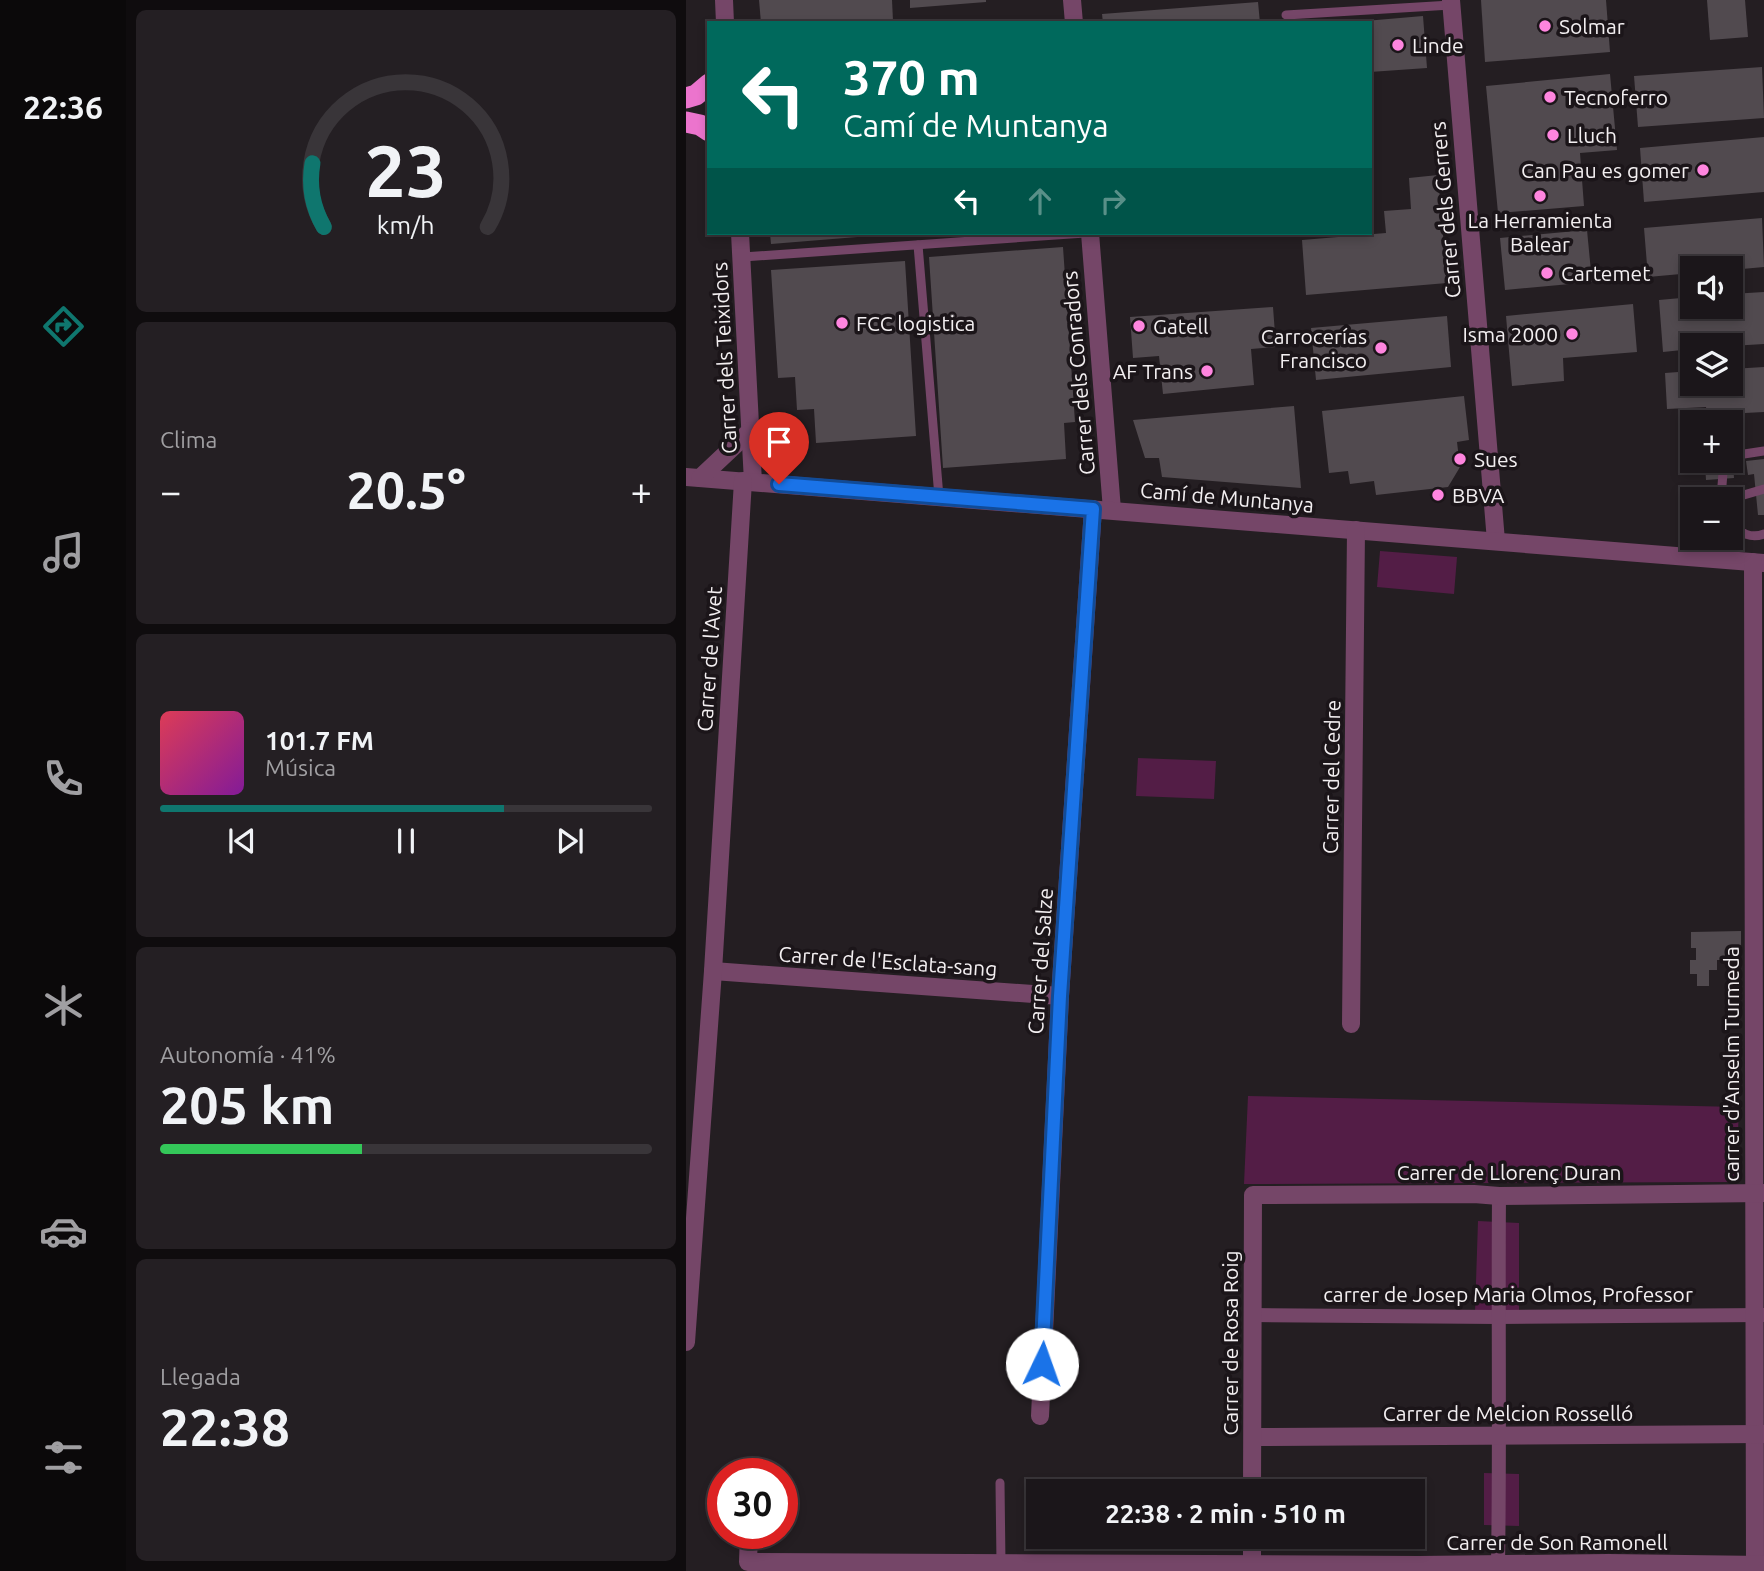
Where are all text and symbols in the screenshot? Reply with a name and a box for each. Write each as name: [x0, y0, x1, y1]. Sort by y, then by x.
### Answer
place label: Solmar: [1559, 14, 1625, 38]
marker: Solmar: [1537, 18, 1553, 34]
place label: Linde: [1412, 33, 1464, 57]
marker: Linde: [1390, 37, 1406, 53]
icon: left: [728, 49, 819, 140]
text: 370 m: [843, 49, 980, 104]
place label: Tecnoferro: [1564, 85, 1668, 109]
text: 22:36: [23, 89, 103, 125]
marker: Tecnoferro: [1542, 89, 1558, 105]
text: Camí de Muntanya: [843, 107, 1109, 143]
street label: Carrer dels Gerrers: [1425, 121, 1465, 299]
place label: Lluch: [1567, 123, 1617, 147]
marker: Lluch: [1545, 127, 1561, 143]
text: 23: [365, 129, 447, 211]
place label: Can Pau es gomer: [1521, 158, 1689, 182]
marker: Can Pau es gomer: [1695, 162, 1711, 178]
icon: left: [948, 182, 986, 220]
icon: ahead: [1021, 182, 1059, 220]
icon: right: [1094, 182, 1132, 220]
marker: La Herramienta Balear: [1532, 188, 1548, 204]
place label: La Herramienta Balear: [1467, 208, 1613, 256]
text: km/h: [377, 211, 435, 239]
map controls: [1680, 256, 1743, 550]
button: sound: [1680, 256, 1743, 319]
place label: Cartemet: [1561, 261, 1650, 285]
street label: Carrer dels Teixidors: [707, 262, 741, 454]
marker: Cartemet: [1539, 265, 1555, 281]
street label: Carrer dels Conradors: [1057, 270, 1099, 476]
icon: directions: [39, 302, 88, 351]
place label: FCC logistica: [856, 311, 975, 335]
place label: Gatell: [1153, 314, 1209, 338]
marker: FCC logistica: [834, 315, 850, 331]
marker: Gatell: [1131, 318, 1147, 334]
place label: Isma 2000: [1462, 322, 1558, 346]
place label: Carrocerías Francisco: [1261, 324, 1367, 372]
marker: Isma 2000: [1564, 326, 1580, 342]
button: layers: [1680, 333, 1743, 396]
marker: Carrocerías Francisco: [1373, 340, 1389, 356]
place label: AF Trans: [1113, 359, 1193, 383]
marker: AF Trans: [1199, 363, 1215, 379]
button: +: [1680, 410, 1743, 473]
pin: [749, 412, 809, 484]
icon: arrive: [760, 423, 798, 461]
text: Clima: [160, 427, 217, 452]
place label: Sues: [1474, 447, 1518, 471]
marker: Sues: [1452, 451, 1468, 467]
text: 20.5°: [346, 461, 466, 519]
text: −: [160, 470, 181, 512]
text: +: [631, 470, 652, 512]
street label: Camí de Muntanya: [1139, 477, 1315, 517]
place label: BBVA: [1452, 483, 1505, 507]
marker: BBVA: [1430, 487, 1446, 503]
button: −: [1680, 487, 1743, 550]
icon: music: [39, 528, 88, 577]
street label: Carrer de l'Avet: [692, 586, 726, 732]
street label: Carrer del Cedre: [1318, 700, 1344, 854]
text: 101.7 FM: [265, 726, 374, 755]
icon: phone: [39, 754, 88, 803]
text: Música: [265, 755, 336, 780]
icon: previous: [223, 822, 261, 860]
icon: pause: [387, 822, 425, 860]
icon: next: [551, 822, 589, 860]
street label: Carrer del Salze: [1023, 887, 1057, 1035]
street label: Carrer de l'Esclata-sang: [778, 941, 998, 981]
street label: carrer d'Anselm Turmeda: [1719, 946, 1743, 1182]
icon: climate: [39, 981, 88, 1030]
text: Autonomía · 41%: [160, 1042, 336, 1067]
text: 205 km: [160, 1076, 334, 1134]
street label: Carrer de Llorenç Duran: [1397, 1160, 1621, 1184]
icon: car: [39, 1207, 88, 1256]
street label: Carrer de Rosa Roig: [1218, 1250, 1242, 1436]
street label: carrer de Josep Maria Olmos, Professor: [1323, 1282, 1693, 1306]
position arrow: [1005, 1327, 1079, 1401]
text: Llegada: [160, 1364, 241, 1389]
text: 22:38: [160, 1398, 290, 1456]
street label: Carrer de Melcion Rosselló: [1383, 1401, 1633, 1425]
icon: filters: [39, 1433, 88, 1482]
speed limit sign: 30: [707, 1458, 798, 1549]
text: 22:38 · 2 min · 510 m: [1105, 1499, 1346, 1528]
street label: Carrer de Son Ramonell: [1446, 1530, 1668, 1554]

